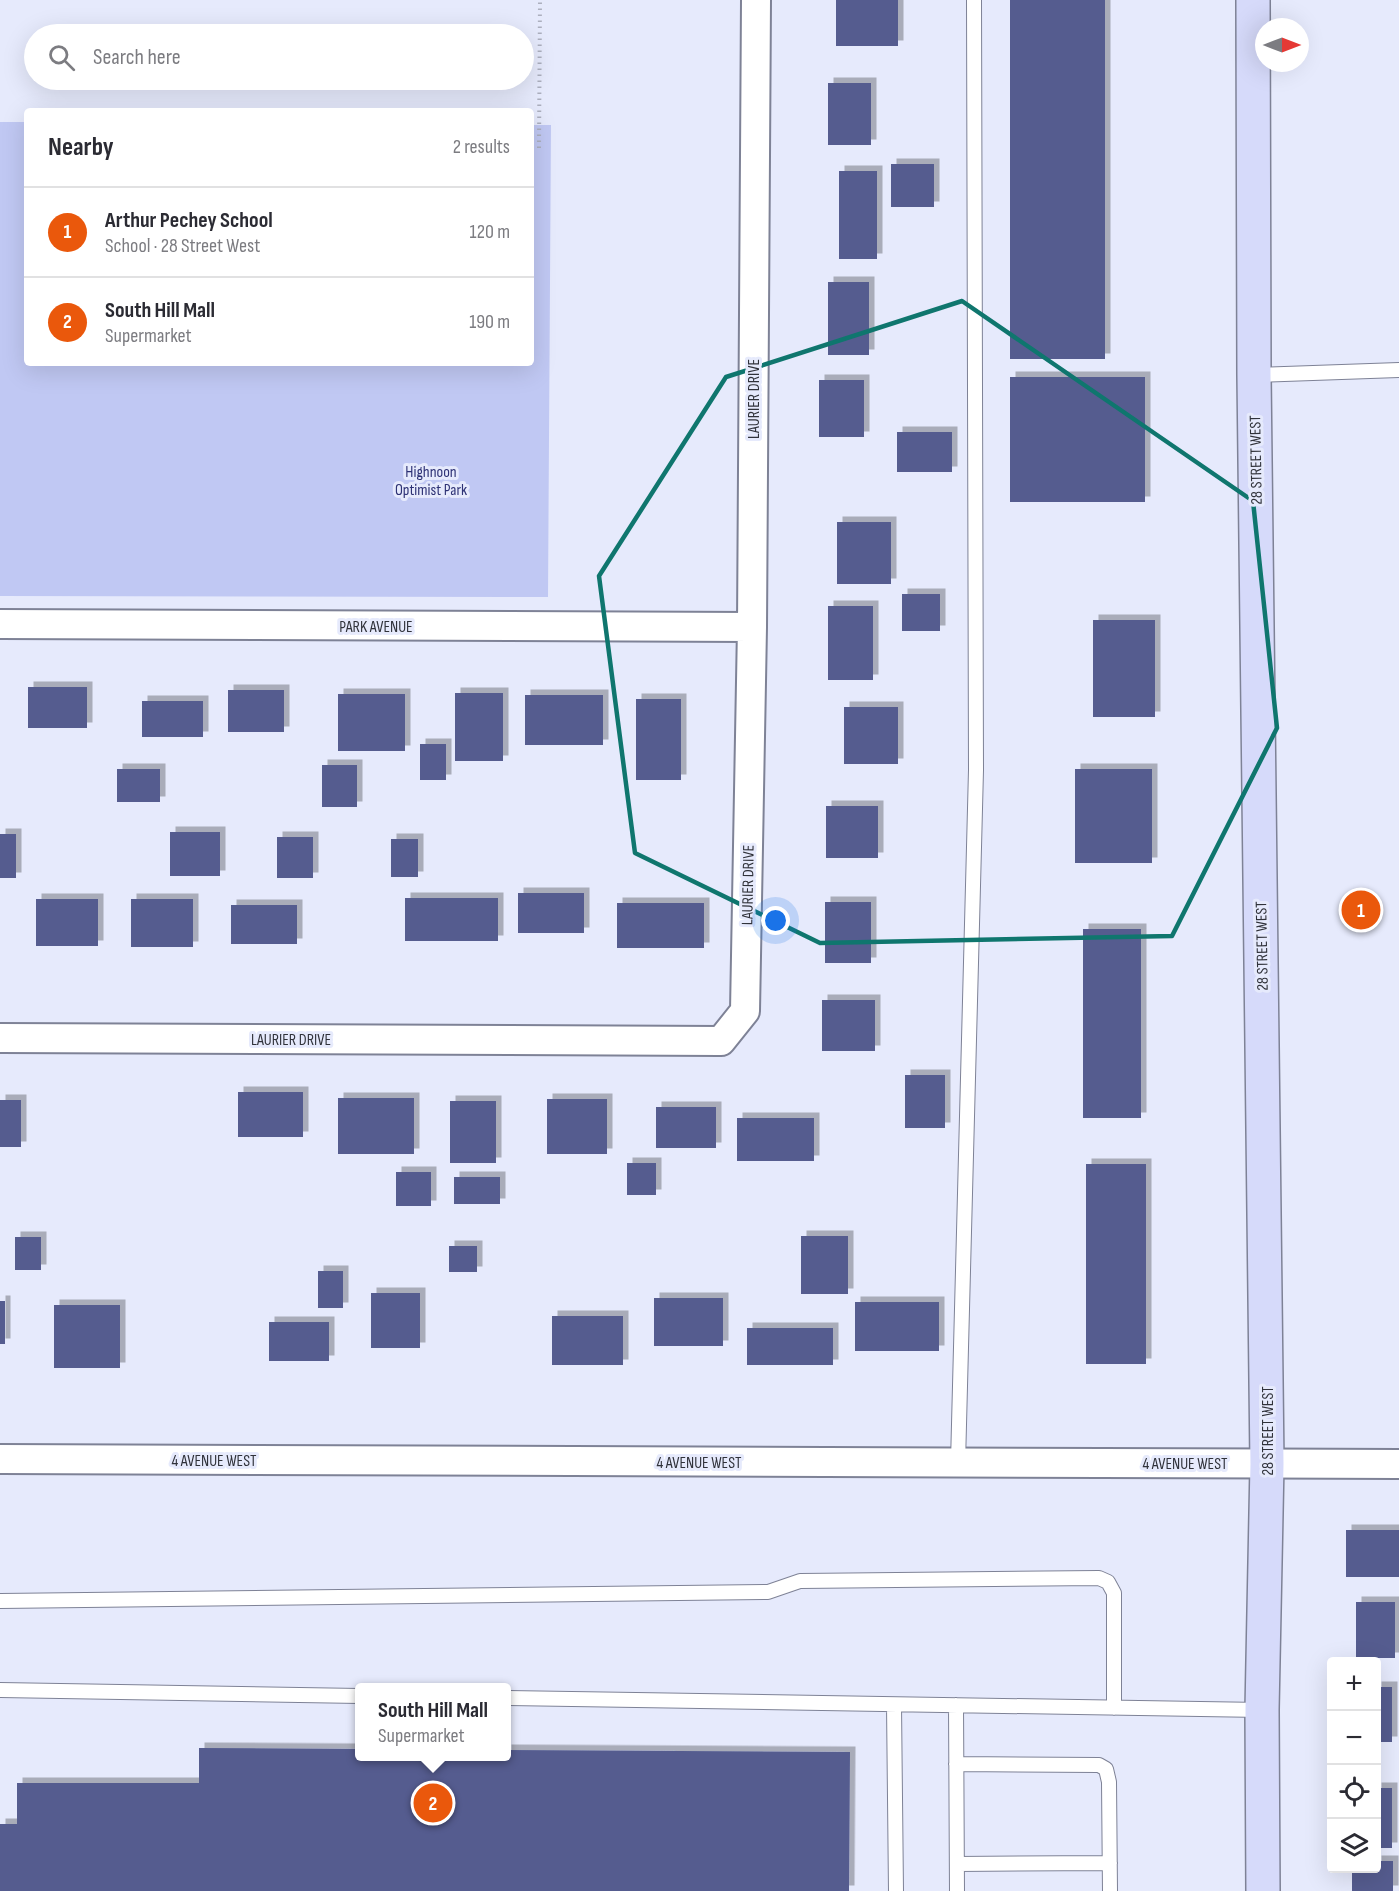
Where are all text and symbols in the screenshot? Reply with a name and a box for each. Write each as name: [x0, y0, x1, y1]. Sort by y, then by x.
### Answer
north arrow: [1255, 18, 1309, 72]
search box: [24, 24, 534, 90]
icon: search: [45, 41, 78, 74]
text: Search here: [93, 44, 180, 71]
text: Nearby: [48, 132, 114, 163]
text: 2 results: [453, 135, 510, 159]
text: Arthur Pechey School: [105, 207, 273, 234]
text: 1: [64, 220, 71, 244]
text: 120 m: [470, 220, 510, 244]
text: School · 28 Street West: [105, 234, 260, 258]
text: South Hill Mall: [105, 297, 215, 324]
text: 2: [63, 310, 72, 334]
text: 190 m: [469, 310, 510, 334]
text: Supermarket: [105, 324, 192, 348]
street label: LAURIER DRIVE: [745, 359, 764, 439]
street label: 28 STREET WEST: [1246, 415, 1267, 505]
park label: Highnoon Optimist Park: [395, 463, 467, 500]
street label: PARK AVENUE: [339, 618, 413, 637]
street label: LAURIER DRIVE: [738, 845, 759, 925]
pin: 1: [1342, 888, 1380, 932]
street label: 28 STREET WEST: [1252, 901, 1273, 991]
your location: [761, 906, 790, 935]
street label: LAURIER DRIVE: [251, 1031, 331, 1050]
street label: 28 STREET WEST: [1259, 1386, 1278, 1476]
street label: 4 AVENUE WEST: [172, 1452, 257, 1471]
street label: 4 AVENUE WEST: [657, 1454, 742, 1473]
street label: 4 AVENUE WEST: [1143, 1455, 1228, 1474]
map controls: [1327, 1657, 1381, 1873]
button: +: [1327, 1657, 1381, 1711]
popup: [355, 1683, 511, 1761]
text: South Hill Mall: [378, 1697, 488, 1724]
button: −: [1327, 1711, 1381, 1765]
text: Supermarket: [378, 1724, 465, 1748]
button: locate: [1327, 1765, 1381, 1819]
pin: 2: [414, 1780, 452, 1826]
button: layers: [1327, 1819, 1381, 1873]

